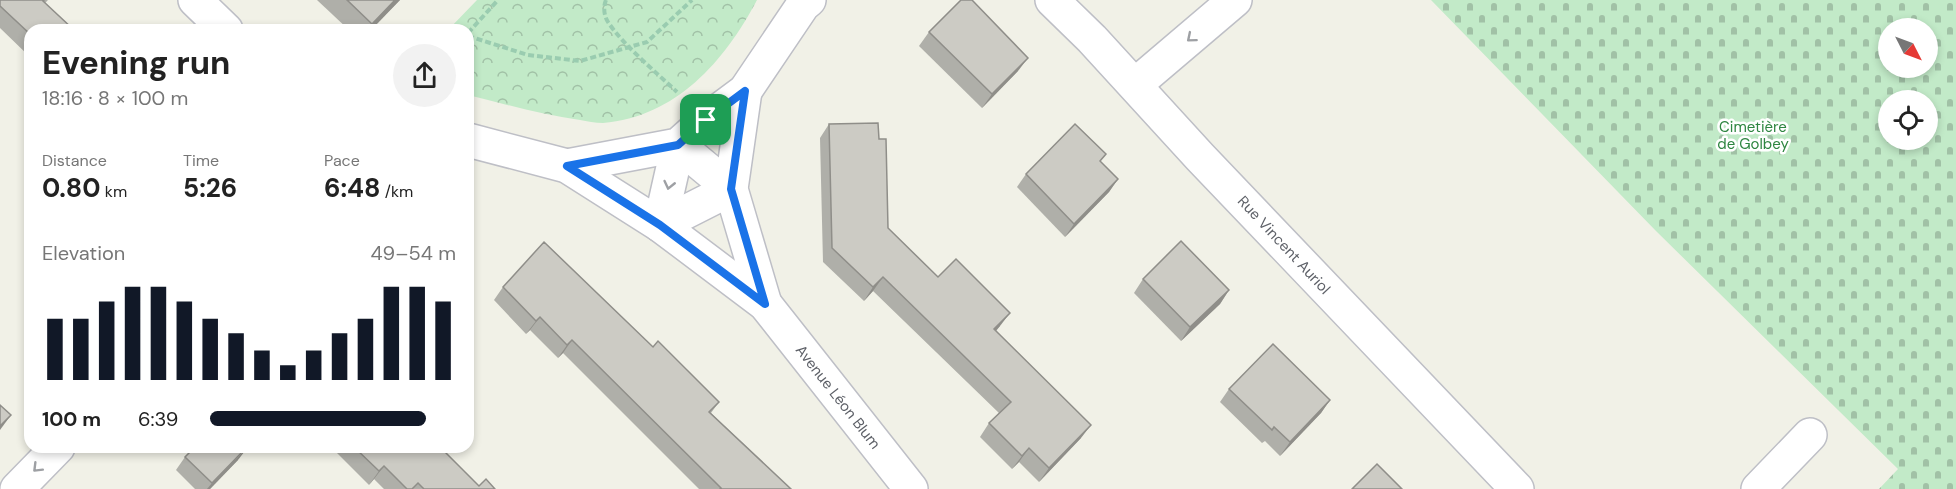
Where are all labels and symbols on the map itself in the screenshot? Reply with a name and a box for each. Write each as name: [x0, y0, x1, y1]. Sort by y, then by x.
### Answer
north arrow: [1878, 18, 1938, 78]
one-way arrow: [1187, 30, 1198, 41]
pin: [680, 94, 731, 145]
park label: Cimetière de Golbey: [1717, 117, 1789, 154]
one-way arrow: [664, 180, 677, 190]
street label: Rue Vincent Auriol: [1233, 192, 1335, 298]
street label: Avenue Léon Blum: [791, 341, 885, 453]
one-way arrow: [34, 461, 44, 472]

